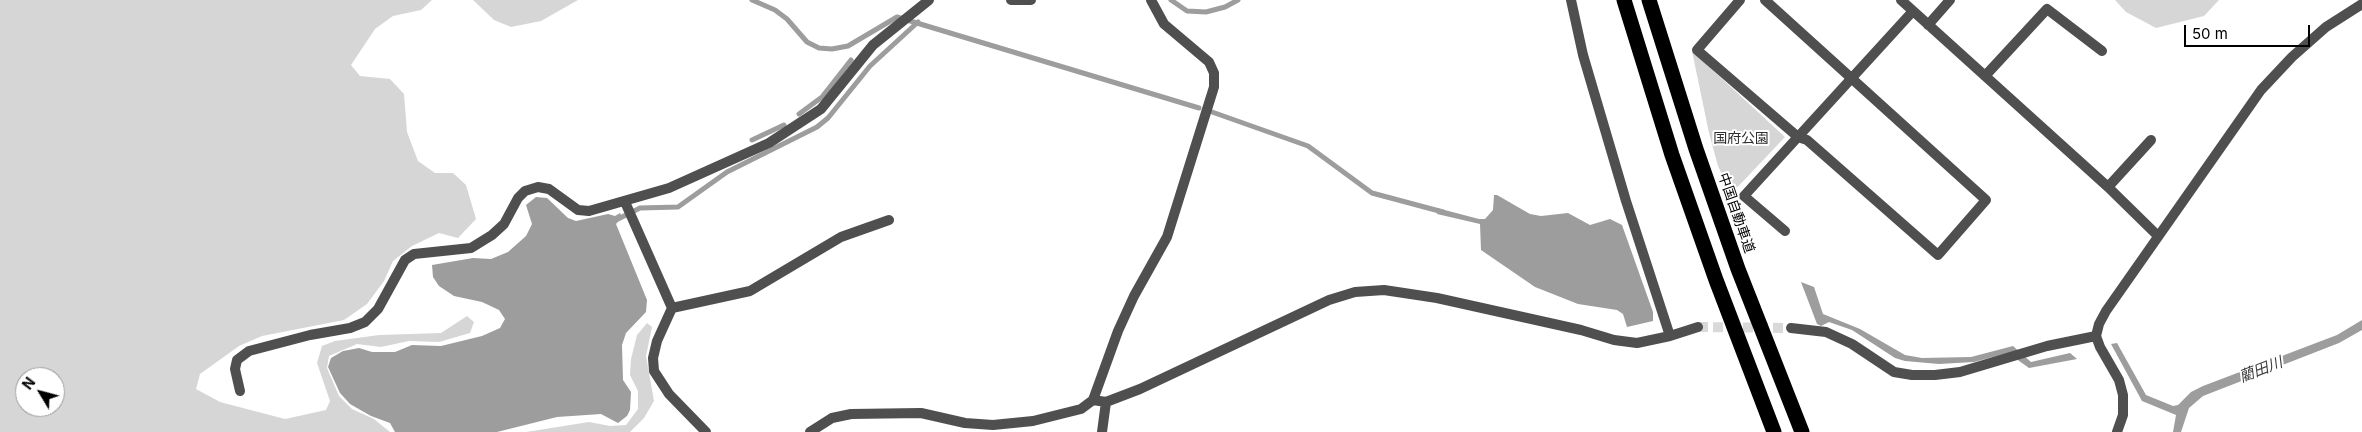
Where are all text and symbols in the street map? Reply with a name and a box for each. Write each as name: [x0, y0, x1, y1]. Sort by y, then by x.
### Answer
scale bar: [2187, 15, 2313, 47]
text: 50 m: [2192, 24, 2228, 43]
park label: 国府公園: [1713, 131, 1769, 147]
street label: 中国自動車道: [1714, 171, 1758, 255]
water label: 藺田川: [2237, 354, 2285, 386]
north arrow: [15, 367, 65, 417]
text: N: [18, 374, 38, 393]

